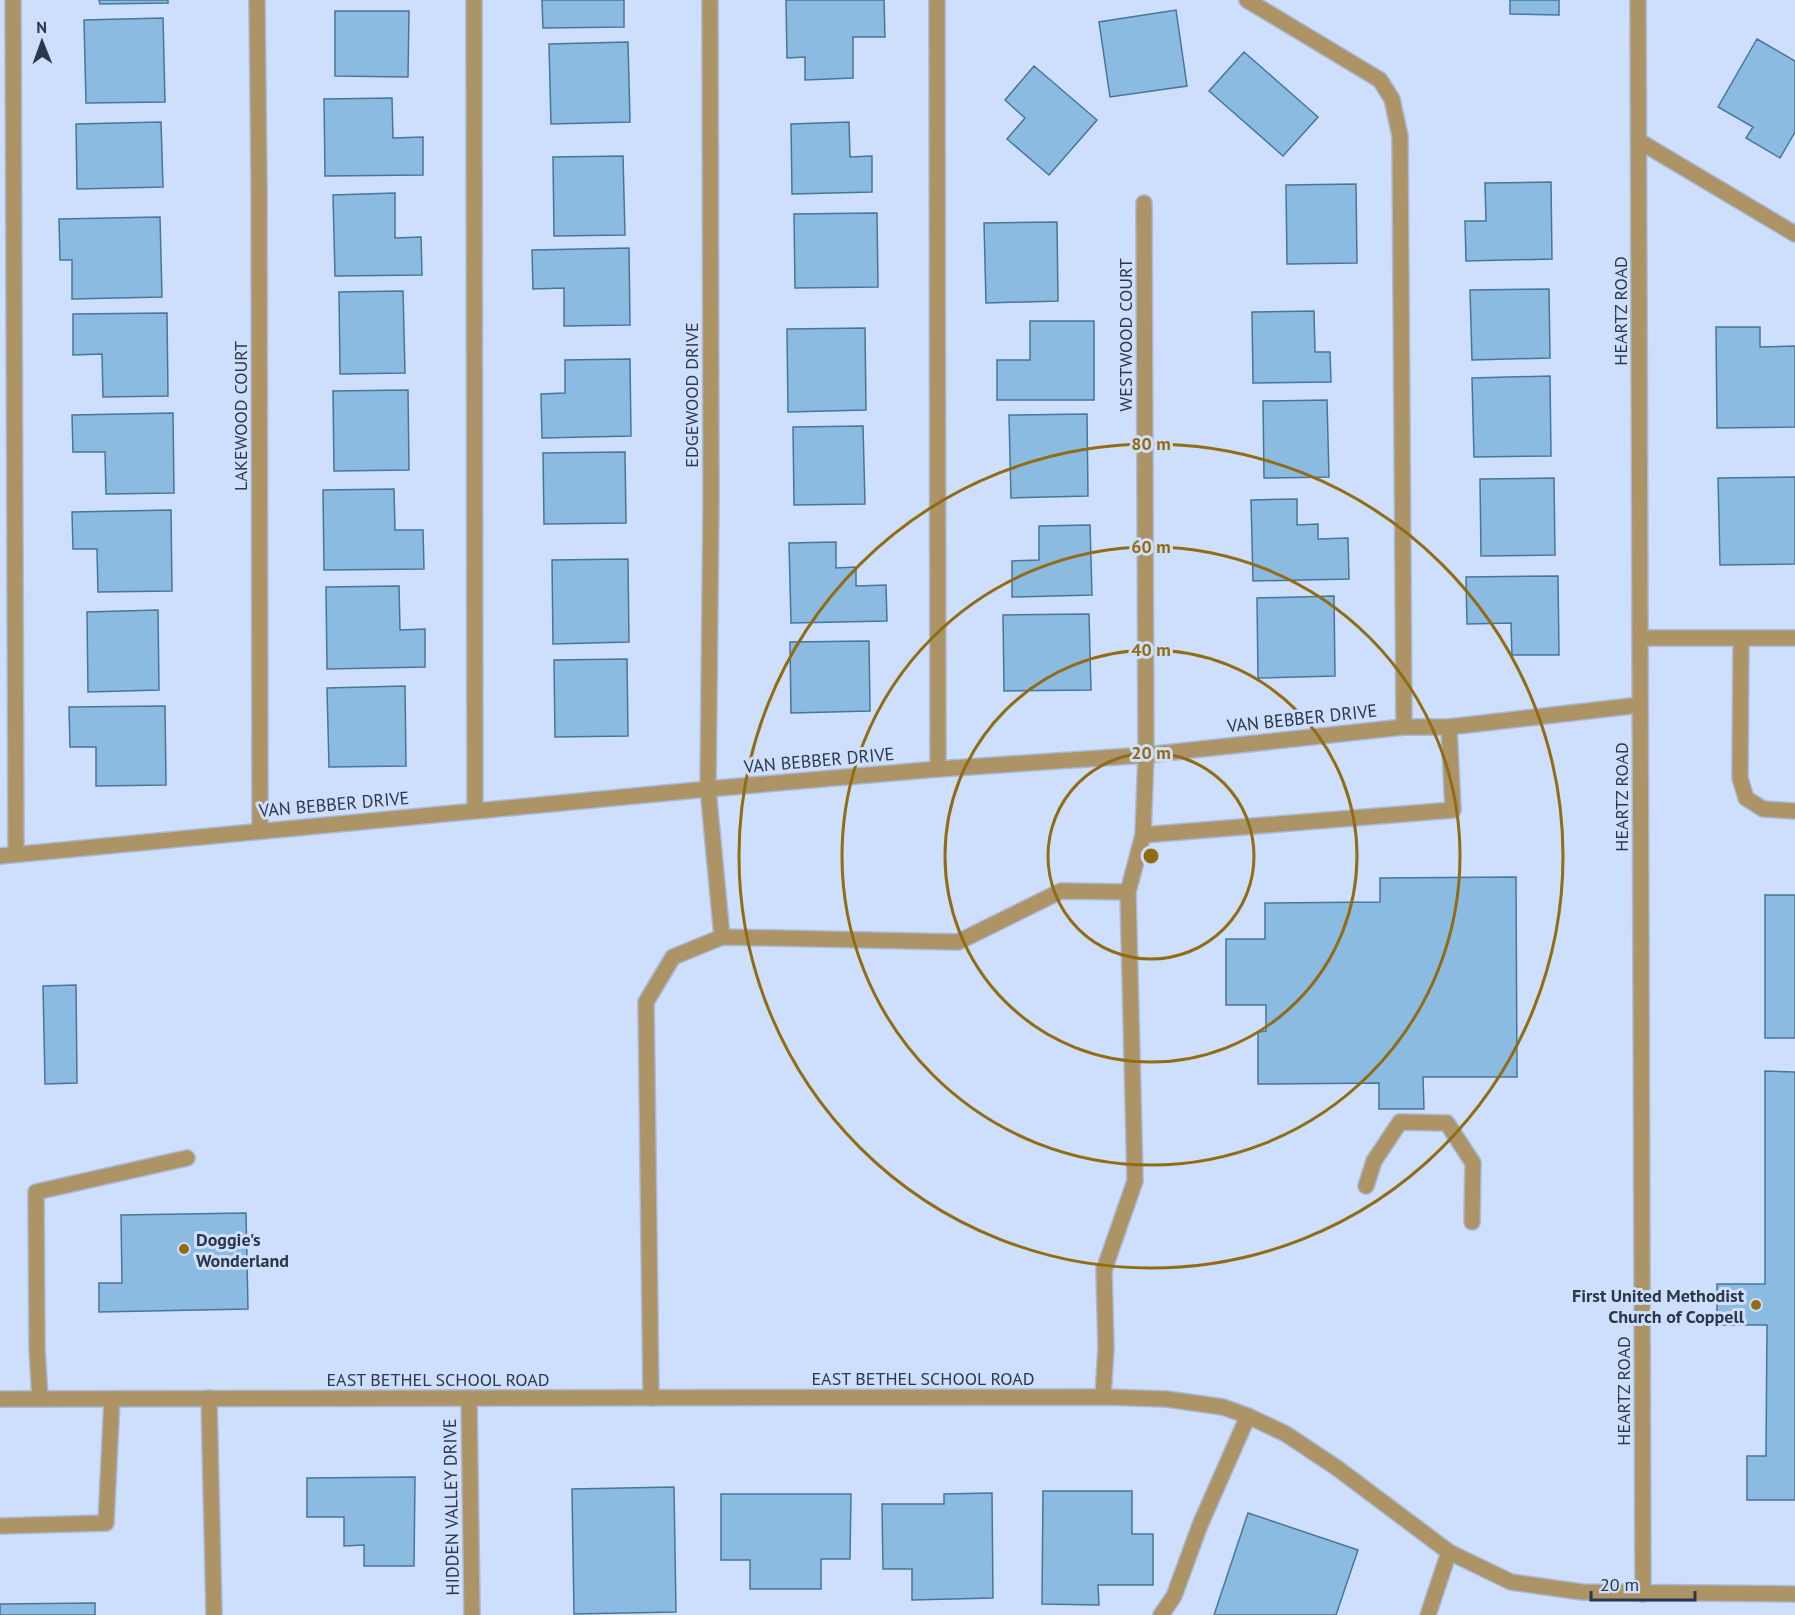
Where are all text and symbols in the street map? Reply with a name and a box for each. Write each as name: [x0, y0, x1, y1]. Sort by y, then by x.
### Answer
north arrow: [12, 12, 72, 72]
text: N: [36, 17, 47, 37]
street label: HEARTZ ROAD: [1609, 256, 1632, 366]
street label: WESTWOOD COURT: [1114, 258, 1137, 412]
street label: EDGEWOOD DRIVE: [680, 322, 703, 468]
street label: LAKEWOOD COURT: [229, 341, 252, 491]
text: 80 m: [1131, 432, 1171, 455]
text: 60 m: [1131, 535, 1171, 558]
text: 40 m: [1131, 638, 1171, 661]
street label: VAN BEBBER DRIVE: [1225, 699, 1378, 737]
text: 20 m: [1131, 741, 1171, 764]
street label: VAN BEBBER DRIVE: [742, 742, 895, 778]
street label: HEARTZ ROAD: [1610, 742, 1633, 852]
street label: VAN BEBBER DRIVE: [257, 786, 410, 822]
centre of rings: [1141, 846, 1161, 866]
place label: Doggie's Wonderland: [196, 1228, 289, 1272]
marker: Doggie's Wonderland: [177, 1242, 191, 1256]
place label: First United Methodist Church of Coppell: [1572, 1284, 1745, 1328]
marker: First United Methodist Church of Coppell: [1749, 1298, 1763, 1312]
street label: HEARTZ ROAD: [1612, 1336, 1635, 1446]
street label: EAST BETHEL SCHOOL ROAD: [811, 1367, 1035, 1390]
street label: EAST BETHEL SCHOOL ROAD: [326, 1368, 550, 1391]
street label: HIDDEN VALLEY DRIVE: [438, 1418, 464, 1596]
scale bar: [1591, 1564, 1694, 1602]
text: 20 m: [1600, 1573, 1639, 1596]

